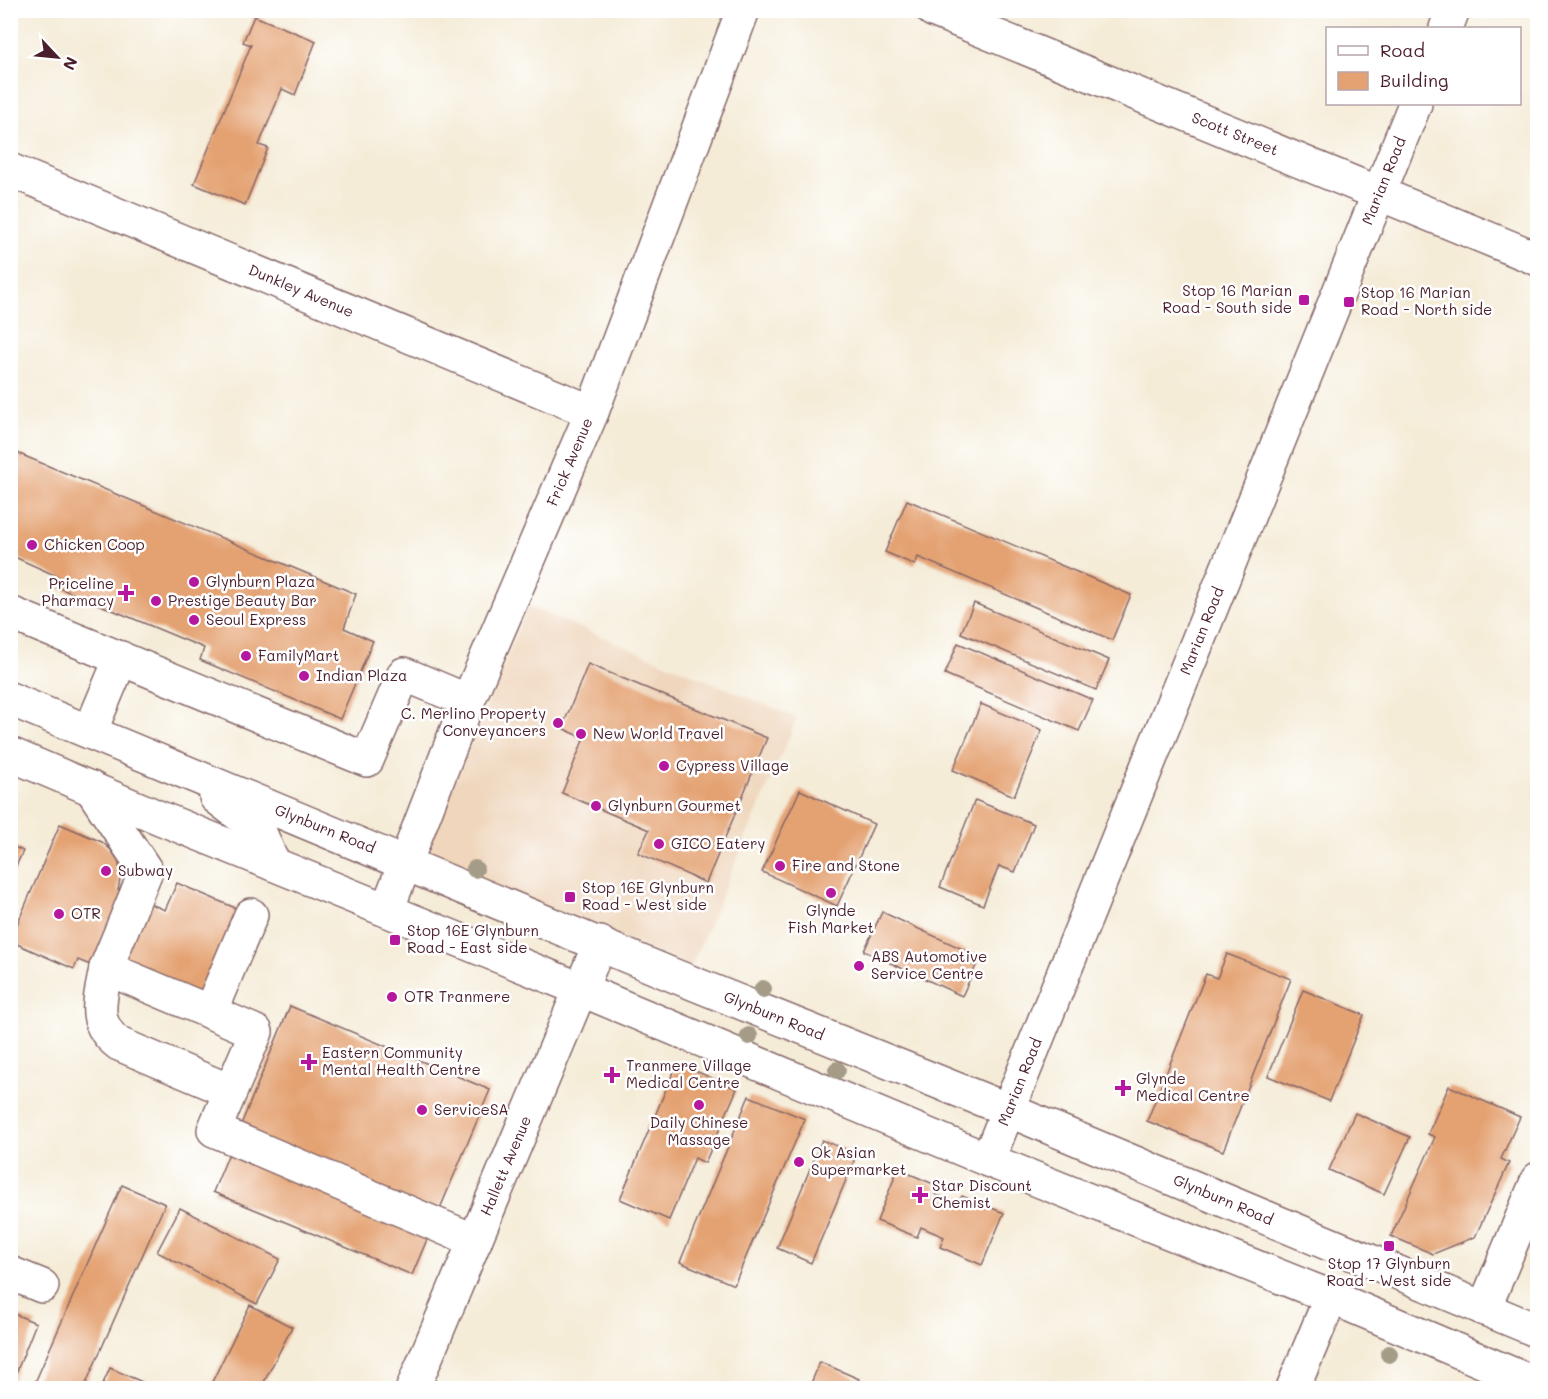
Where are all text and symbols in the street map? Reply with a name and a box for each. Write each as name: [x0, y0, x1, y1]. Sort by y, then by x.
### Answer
north arrow: [27, 27, 87, 87]
legend: [1326, 27, 1521, 105]
text: Road: [1380, 38, 1425, 62]
text: N: [59, 54, 83, 74]
text: Building: [1380, 68, 1448, 92]
street label: Scott Street: [1189, 107, 1282, 160]
street label: Marian Road: [1356, 134, 1410, 228]
street label: Dunkley Avenue: [246, 259, 357, 321]
place label: Stop 16 Marian Road - South side: [1163, 280, 1292, 317]
place label: Stop 16 Marian Road - North side: [1361, 282, 1492, 319]
marker: Stop 16 Marian Road - South side: [1297, 293, 1311, 307]
marker: Stop 16 Marian Road - North side: [1342, 295, 1356, 309]
street label: Frick Avenue: [542, 414, 597, 509]
place label: Chicken Coop: [44, 534, 145, 554]
marker: Chicken Coop: [25, 538, 39, 552]
place label: Glynburn Plaza: [206, 571, 315, 591]
place label: Priceline Pharmacy: [42, 573, 114, 610]
marker: Glynburn Plaza: [187, 575, 201, 589]
street label: Marian Road: [1174, 584, 1228, 678]
marker: Priceline Pharmacy: [119, 586, 133, 600]
place label: Prestige Beauty Bar: [168, 590, 317, 610]
marker: Prestige Beauty Bar: [149, 594, 163, 608]
place label: Seoul Express: [206, 609, 306, 629]
marker: Seoul Express: [187, 613, 201, 627]
place label: FamilyMart: [258, 645, 339, 665]
marker: FamilyMart: [239, 649, 253, 663]
place label: Indian Plaza: [316, 665, 407, 685]
marker: Indian Plaza: [297, 669, 311, 683]
place label: C. Merlino Property Conveyancers: [401, 703, 546, 740]
marker: C. Merlino Property Conveyancers: [551, 716, 565, 730]
place label: New World Travel: [593, 723, 724, 743]
marker: New World Travel: [574, 727, 588, 741]
place label: Cypress Village: [676, 755, 789, 775]
marker: Cypress Village: [657, 759, 671, 773]
place label: Glynburn Gourmet: [608, 795, 741, 815]
street label: Glynburn Road: [272, 799, 379, 857]
marker: Glynburn Gourmet: [589, 799, 603, 813]
place label: GICO Eatery: [671, 833, 765, 853]
marker: GICO Eatery: [652, 837, 666, 851]
place label: Fire and Stone: [792, 855, 900, 875]
marker: Fire and Stone: [773, 859, 787, 873]
place label: Subway: [118, 860, 173, 880]
marker: Subway: [99, 864, 113, 878]
place label: Stop 16E Glynburn Road - West side: [582, 877, 714, 914]
marker: Glynde Fish Market: [824, 886, 838, 900]
marker: Stop 16E Glynburn Road - West side: [563, 890, 577, 904]
place label: Glynde Fish Market: [788, 900, 874, 937]
place label: OTR: [71, 903, 101, 923]
marker: OTR: [52, 907, 66, 921]
place label: Stop 16E Glynburn Road - East side: [407, 920, 539, 957]
marker: Stop 16E Glynburn Road - East side: [388, 933, 402, 947]
place label: ABS Automotive Service Centre: [871, 946, 987, 983]
marker: ABS Automotive Service Centre: [852, 959, 866, 973]
place label: OTR Tranmere: [404, 986, 510, 1006]
street label: Glynburn Road: [721, 986, 828, 1044]
marker: OTR Tranmere: [385, 990, 399, 1004]
street label: Marian Road: [992, 1035, 1046, 1129]
place label: Eastern Community Mental Health Centre: [322, 1042, 481, 1079]
marker: Eastern Community Mental Health Centre: [300, 1053, 318, 1071]
place label: Tranmere Village Medical Centre: [626, 1055, 752, 1092]
marker: Tranmere Village Medical Centre: [603, 1066, 621, 1084]
place label: Glynde Medical Centre: [1136, 1068, 1250, 1105]
marker: Glynde Medical Centre: [1114, 1079, 1132, 1097]
marker: Daily Chinese Massage: [692, 1098, 706, 1112]
place label: ServiceSA: [434, 1099, 509, 1119]
marker: ServiceSA: [415, 1103, 429, 1117]
place label: Daily Chinese Massage: [650, 1112, 748, 1149]
street label: Hallett Avenue: [475, 1113, 535, 1219]
place label: Ok Asian Supermarket: [811, 1142, 906, 1179]
marker: Ok Asian Supermarket: [792, 1155, 806, 1169]
street label: Glynburn Road: [1170, 1169, 1276, 1229]
place label: Star Discount Chemist: [932, 1175, 1032, 1212]
marker: Star Discount Chemist: [913, 1188, 927, 1202]
marker: Stop 17 Glynburn Road - West side: [1382, 1239, 1396, 1253]
place label: Stop 17 Glynburn Road - West side: [1326, 1253, 1452, 1290]

